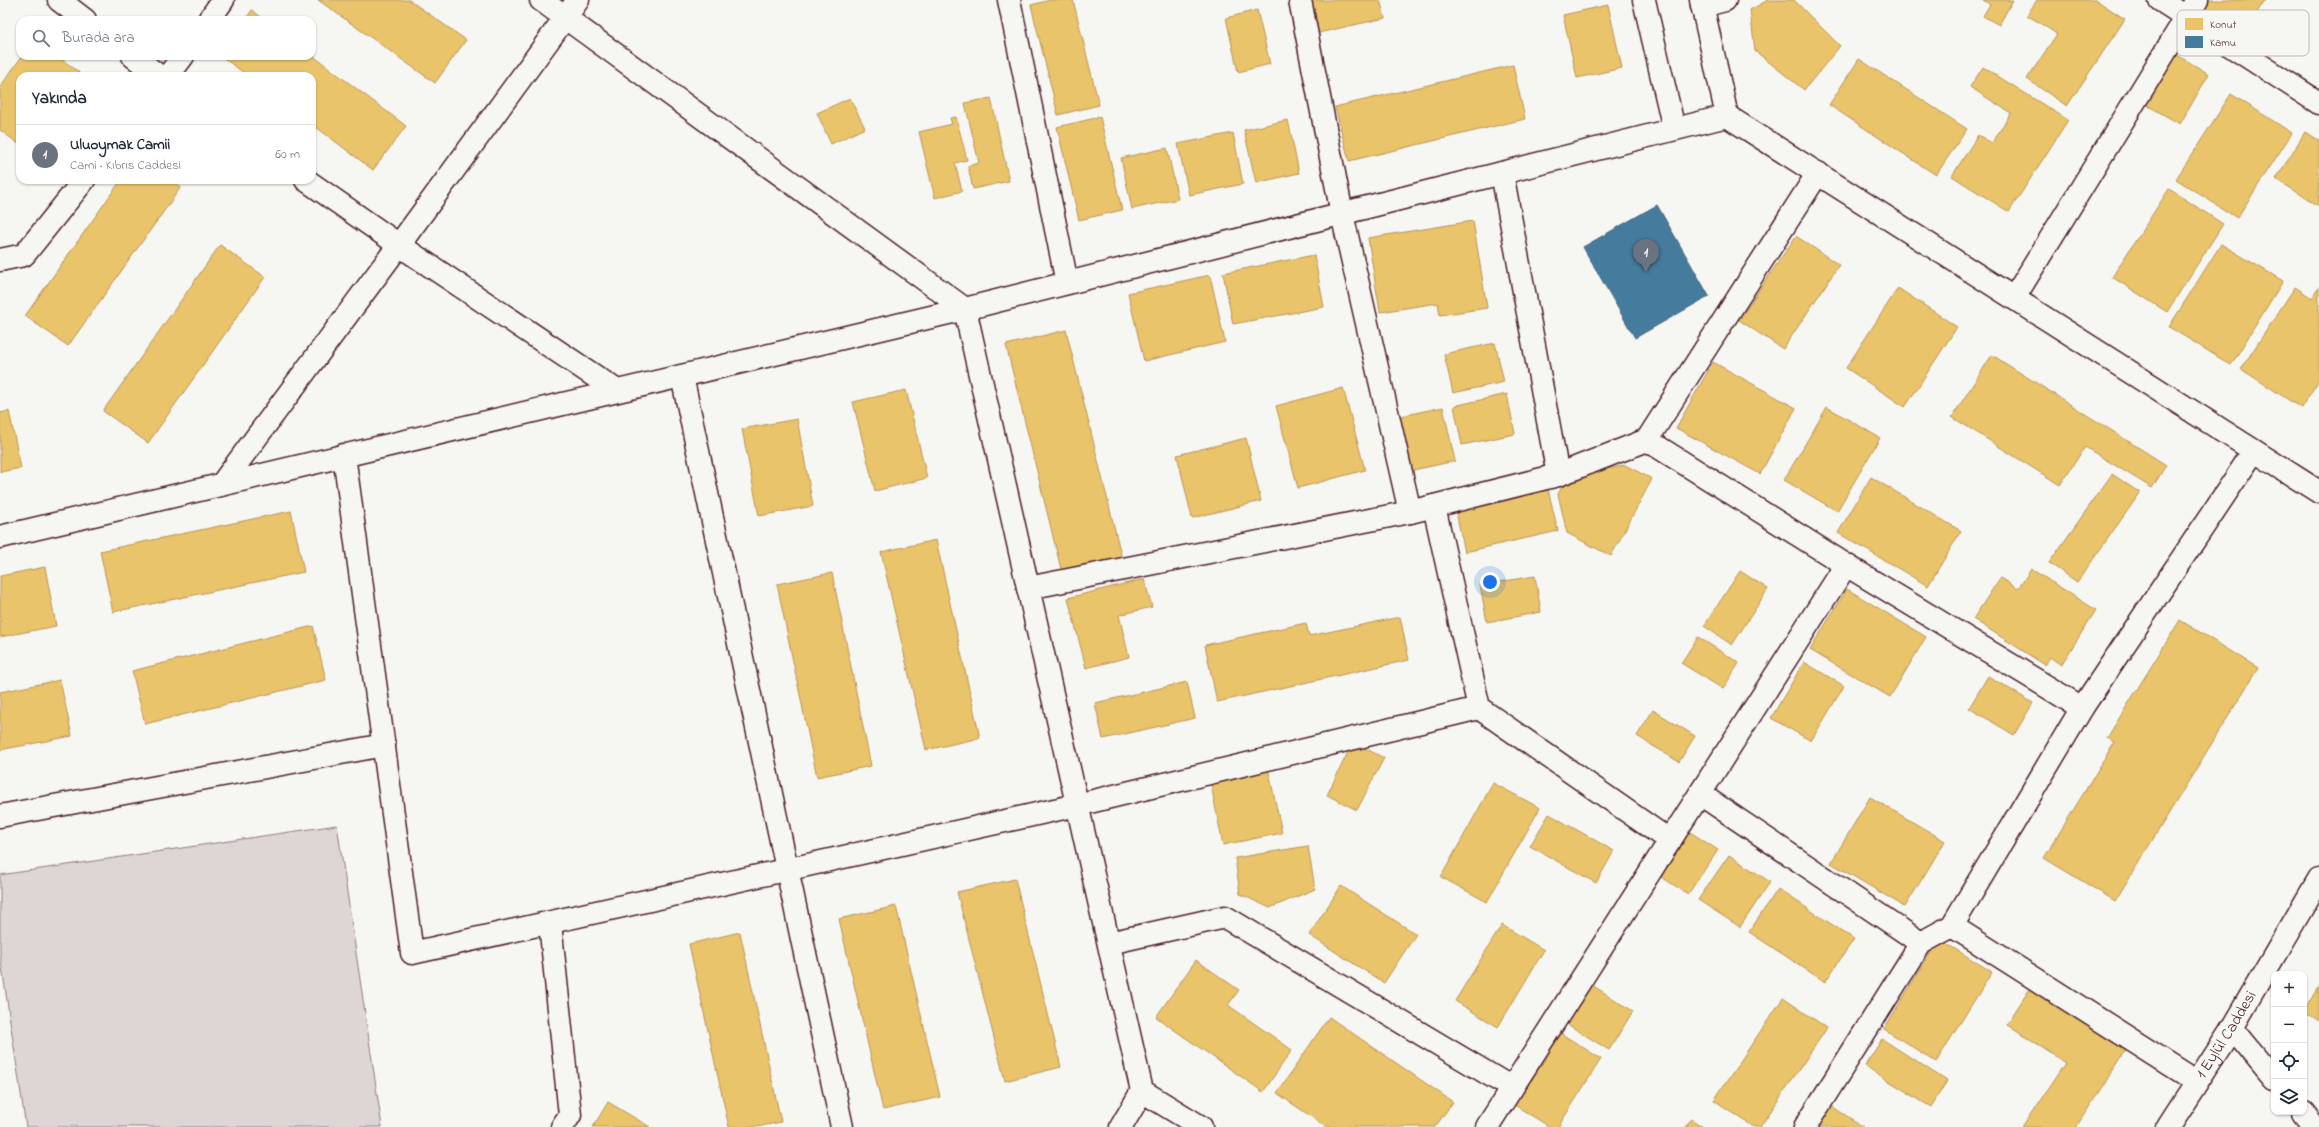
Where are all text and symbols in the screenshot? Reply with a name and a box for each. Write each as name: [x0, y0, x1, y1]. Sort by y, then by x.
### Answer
legend: [2177, 10, 2309, 56]
search box: [16, 16, 316, 60]
text: Konut: [2210, 17, 2237, 33]
icon: search: [30, 27, 52, 49]
text: Burada ara: [62, 27, 135, 49]
text: Kamu: [2210, 35, 2236, 51]
text: Yakında: [32, 86, 87, 111]
text: Uluoymak Camii: [70, 134, 170, 156]
text: 1: [43, 145, 47, 164]
text: 60 m: [275, 145, 300, 164]
text: Cami · Kıbrıs Caddesi: [70, 156, 181, 175]
pin: 1: [1633, 239, 1659, 272]
your location: [1480, 572, 1500, 592]
map controls: [2271, 971, 2307, 1115]
button: +: [2271, 971, 2307, 1007]
street label: 1 Eylül Caddesi: [2190, 986, 2263, 1084]
button: −: [2271, 1007, 2307, 1043]
button: locate: [2271, 1043, 2307, 1079]
button: layers: [2271, 1079, 2307, 1115]

